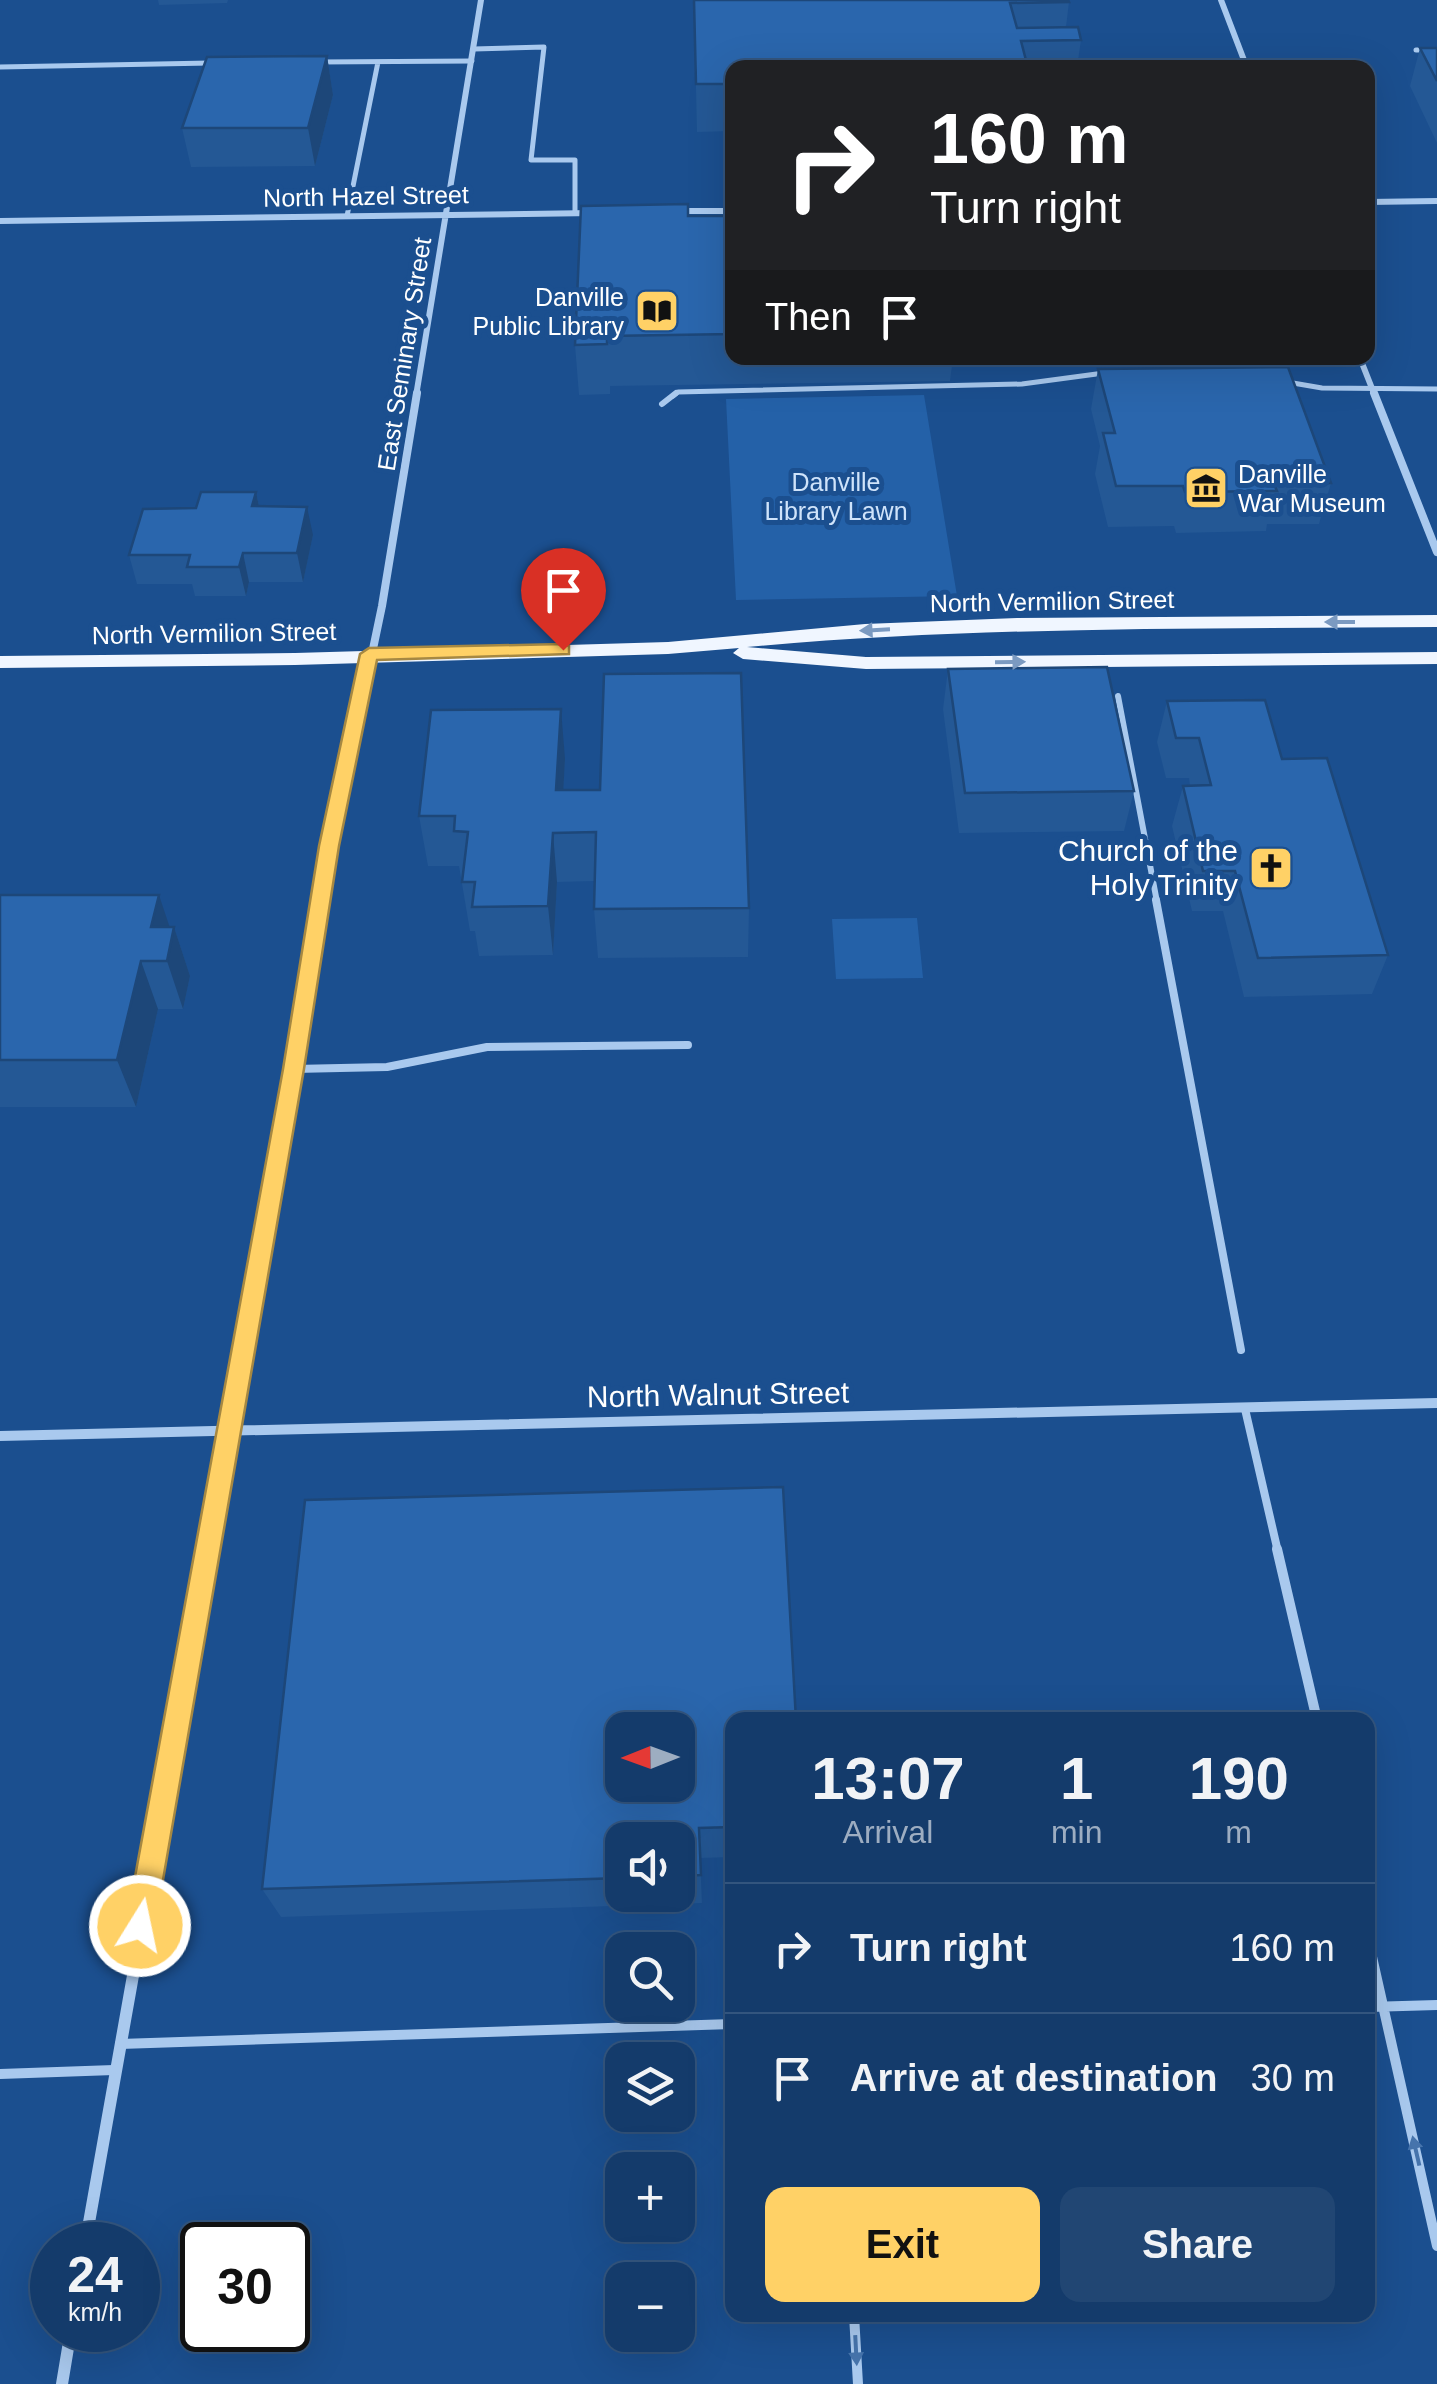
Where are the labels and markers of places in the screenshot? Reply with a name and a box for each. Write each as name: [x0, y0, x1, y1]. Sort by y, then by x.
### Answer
place label: Danville Public Library: [473, 283, 624, 340]
library icon: Danville Public Library: [634, 288, 680, 334]
place label: Danville War Museum: [1238, 460, 1386, 517]
museum icon: Danville War Museum: [1183, 465, 1229, 511]
pin: [521, 548, 606, 651]
place label: Church of the Holy Trinity: [1058, 834, 1238, 901]
church icon: Church of the Holy Trinity: [1248, 845, 1294, 891]

